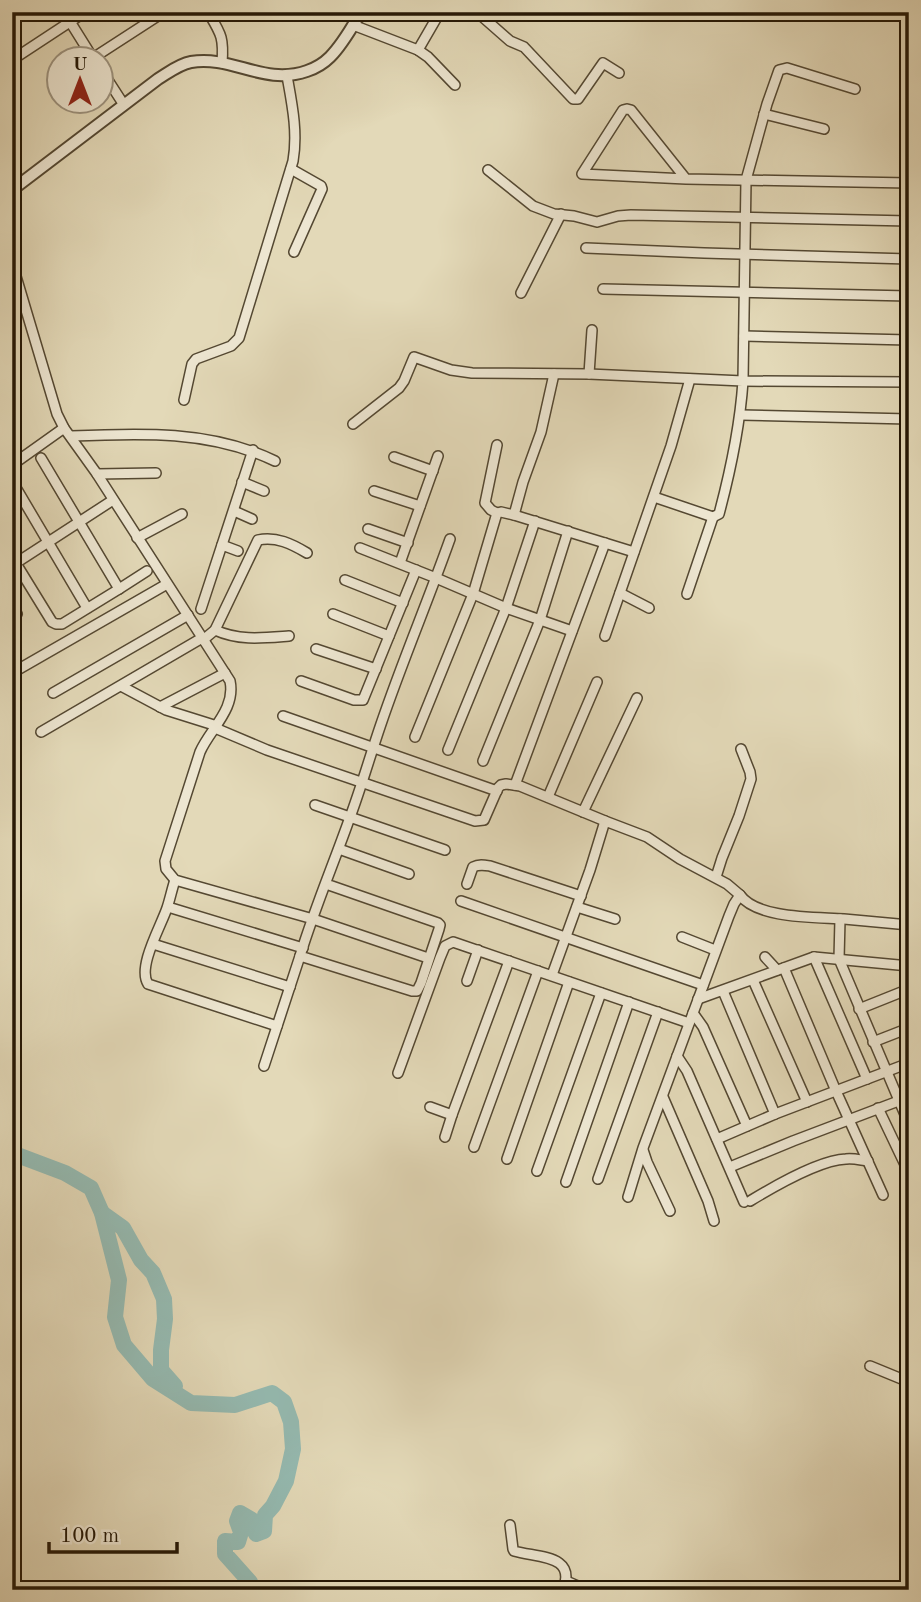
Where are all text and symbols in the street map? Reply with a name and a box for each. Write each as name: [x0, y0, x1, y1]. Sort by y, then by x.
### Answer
north arrow: [46, 46, 116, 116]
text: U: [72, 56, 88, 75]
scale bar: [49, 1511, 177, 1555]
text: 100 m: [60, 1526, 119, 1547]

